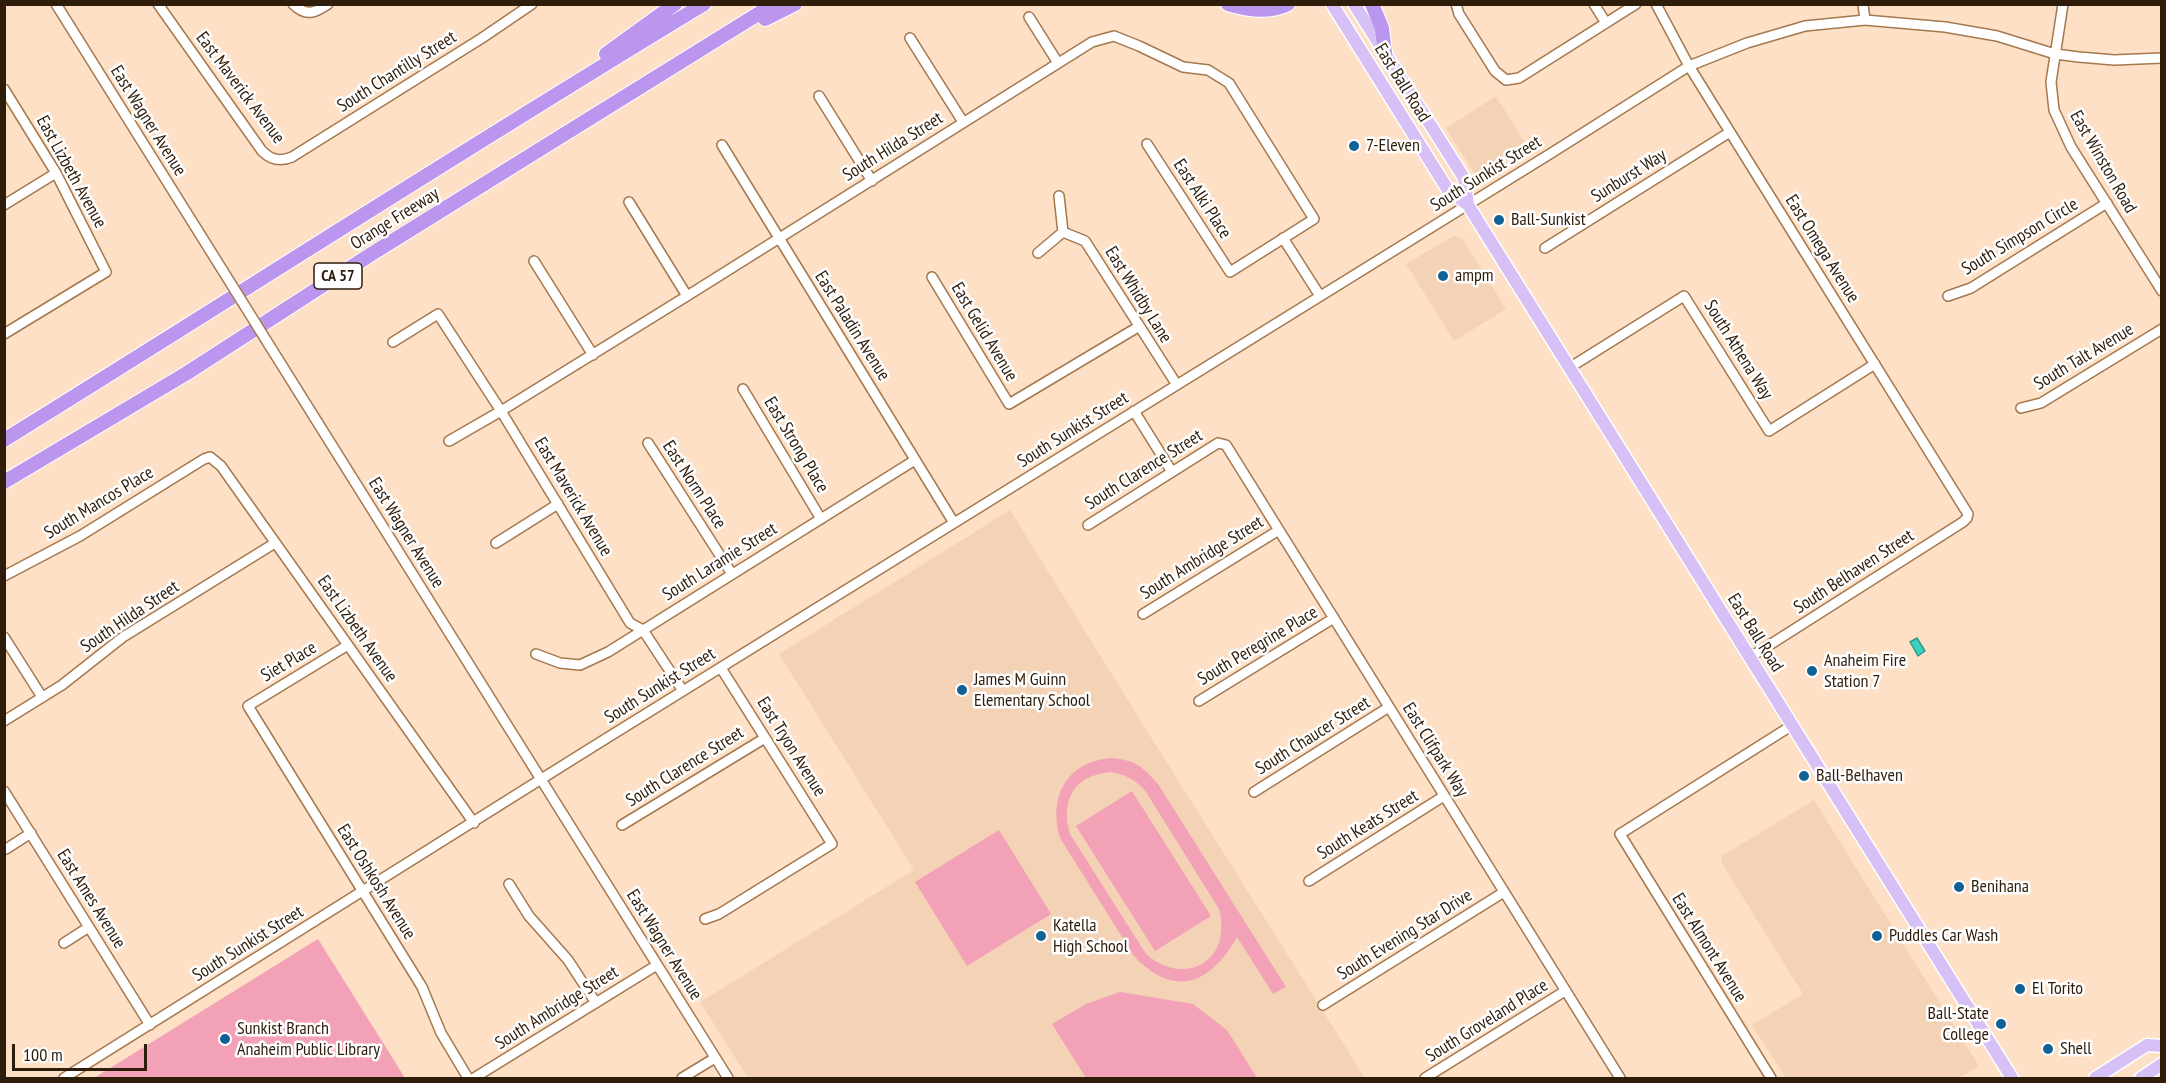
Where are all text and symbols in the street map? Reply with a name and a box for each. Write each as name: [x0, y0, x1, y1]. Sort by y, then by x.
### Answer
street label: South Chantilly Street: [333, 27, 461, 117]
street label: East Maverick Avenue: [191, 28, 289, 148]
street label: East Ball Road: [1369, 40, 1435, 126]
street label: East Wagner Avenue: [105, 62, 191, 180]
street label: East Winston Road: [2065, 107, 2141, 217]
street label: South Hilda Street: [839, 108, 947, 186]
street label: East Lizbeth Avenue: [31, 112, 111, 232]
street label: South Sunkist Street: [1427, 131, 1545, 217]
place label: 7-Eleven: [1366, 135, 1420, 157]
marker: 7-Eleven: [1347, 139, 1361, 153]
street label: Sunburst Way: [1588, 145, 1670, 207]
street label: East Alki Place: [1168, 155, 1236, 243]
street label: Orange Freeway: [347, 183, 443, 255]
street label: East Omega Avenue: [1780, 191, 1864, 307]
street label: South Simpson Circle: [1958, 194, 2082, 280]
place label: Ball-Sunkist: [1511, 209, 1586, 231]
marker: Ball-Sunkist: [1492, 213, 1506, 227]
street label: East Whidby Lane: [1100, 243, 1176, 347]
road number: CA 57: [314, 263, 362, 289]
place label: ampm: [1455, 265, 1493, 287]
street label: East Paladin Avenue: [810, 267, 894, 385]
marker: ampm: [1436, 269, 1450, 283]
street label: East Gelid Avenue: [946, 279, 1022, 385]
street label: South Athena Way: [1699, 296, 1777, 404]
street label: South Talt Avenue: [2030, 319, 2138, 395]
street label: South Sunkist Street: [1014, 387, 1132, 473]
street label: East Strong Place: [759, 393, 833, 497]
street label: South Clarence Street: [1081, 425, 1207, 515]
street label: East Maverick Avenue: [529, 434, 617, 560]
street label: East Norm Place: [658, 437, 730, 533]
street label: South Mancos Place: [41, 462, 157, 544]
street label: East Wagner Avenue: [363, 474, 449, 592]
street label: South Ambridge Street: [1137, 511, 1267, 605]
street label: South Laramie Street: [659, 518, 781, 606]
street label: South Belhaven Street: [1790, 525, 1918, 619]
street label: East Lizbeth Avenue: [312, 572, 402, 686]
street label: South Hilda Street: [77, 576, 183, 658]
street label: East Ball Road: [1722, 590, 1788, 676]
street label: South Peregrine Place: [1194, 602, 1322, 690]
street label: Siet Place: [257, 637, 321, 687]
street label: South Sunkist Street: [601, 643, 719, 729]
place label: Anaheim Fire Station 7: [1824, 650, 1906, 692]
marker: Anaheim Fire Station 7: [1805, 664, 1819, 678]
place label: James M Guinn Elementary School: [974, 669, 1090, 712]
marker: James M Guinn Elementary School: [955, 683, 969, 697]
street label: South Chaucer Street: [1252, 692, 1374, 780]
street label: East Tryon Avenue: [752, 693, 830, 801]
street label: East Clifpark Way: [1398, 699, 1472, 801]
street label: South Clarence Street: [622, 722, 748, 812]
place label: Ball-Belhaven: [1816, 765, 1903, 787]
marker: Ball-Belhaven: [1797, 769, 1811, 783]
street label: South Keats Street: [1314, 785, 1422, 865]
street label: East Oshkosh Avenue: [332, 820, 420, 944]
street label: East Ames Avenue: [52, 845, 130, 953]
place label: Benihana: [1971, 876, 2029, 898]
marker: Benihana: [1952, 880, 1966, 894]
street label: South Evening Star Drive: [1334, 885, 1476, 985]
street label: East Wagner Avenue: [621, 886, 707, 1004]
street label: East Almont Avenue: [1667, 890, 1751, 1006]
street label: South Sunkist Street: [189, 901, 307, 987]
place label: Katella High School: [1053, 915, 1128, 958]
place label: Puddles Car Wash: [1889, 925, 1998, 947]
marker: Katella High School: [1034, 929, 1048, 943]
marker: Puddles Car Wash: [1870, 929, 1884, 943]
street label: South Ambridge Street: [492, 961, 622, 1055]
street label: South Groveland Place: [1422, 975, 1552, 1067]
place label: El Torito: [2032, 978, 2083, 1000]
marker: El Torito: [2013, 982, 2027, 996]
place label: Ball-State College: [1928, 1003, 1989, 1046]
marker: Ball-State College: [1994, 1017, 2008, 1031]
place label: Sunkist Branch Anaheim Public Library: [237, 1018, 380, 1060]
scale bar: [15, 1032, 150, 1070]
marker: Sunkist Branch Anaheim Public Library: [218, 1032, 232, 1046]
place label: Shell: [2060, 1038, 2091, 1060]
marker: Shell: [2041, 1042, 2055, 1056]
text: 100 m: [23, 1043, 63, 1066]

